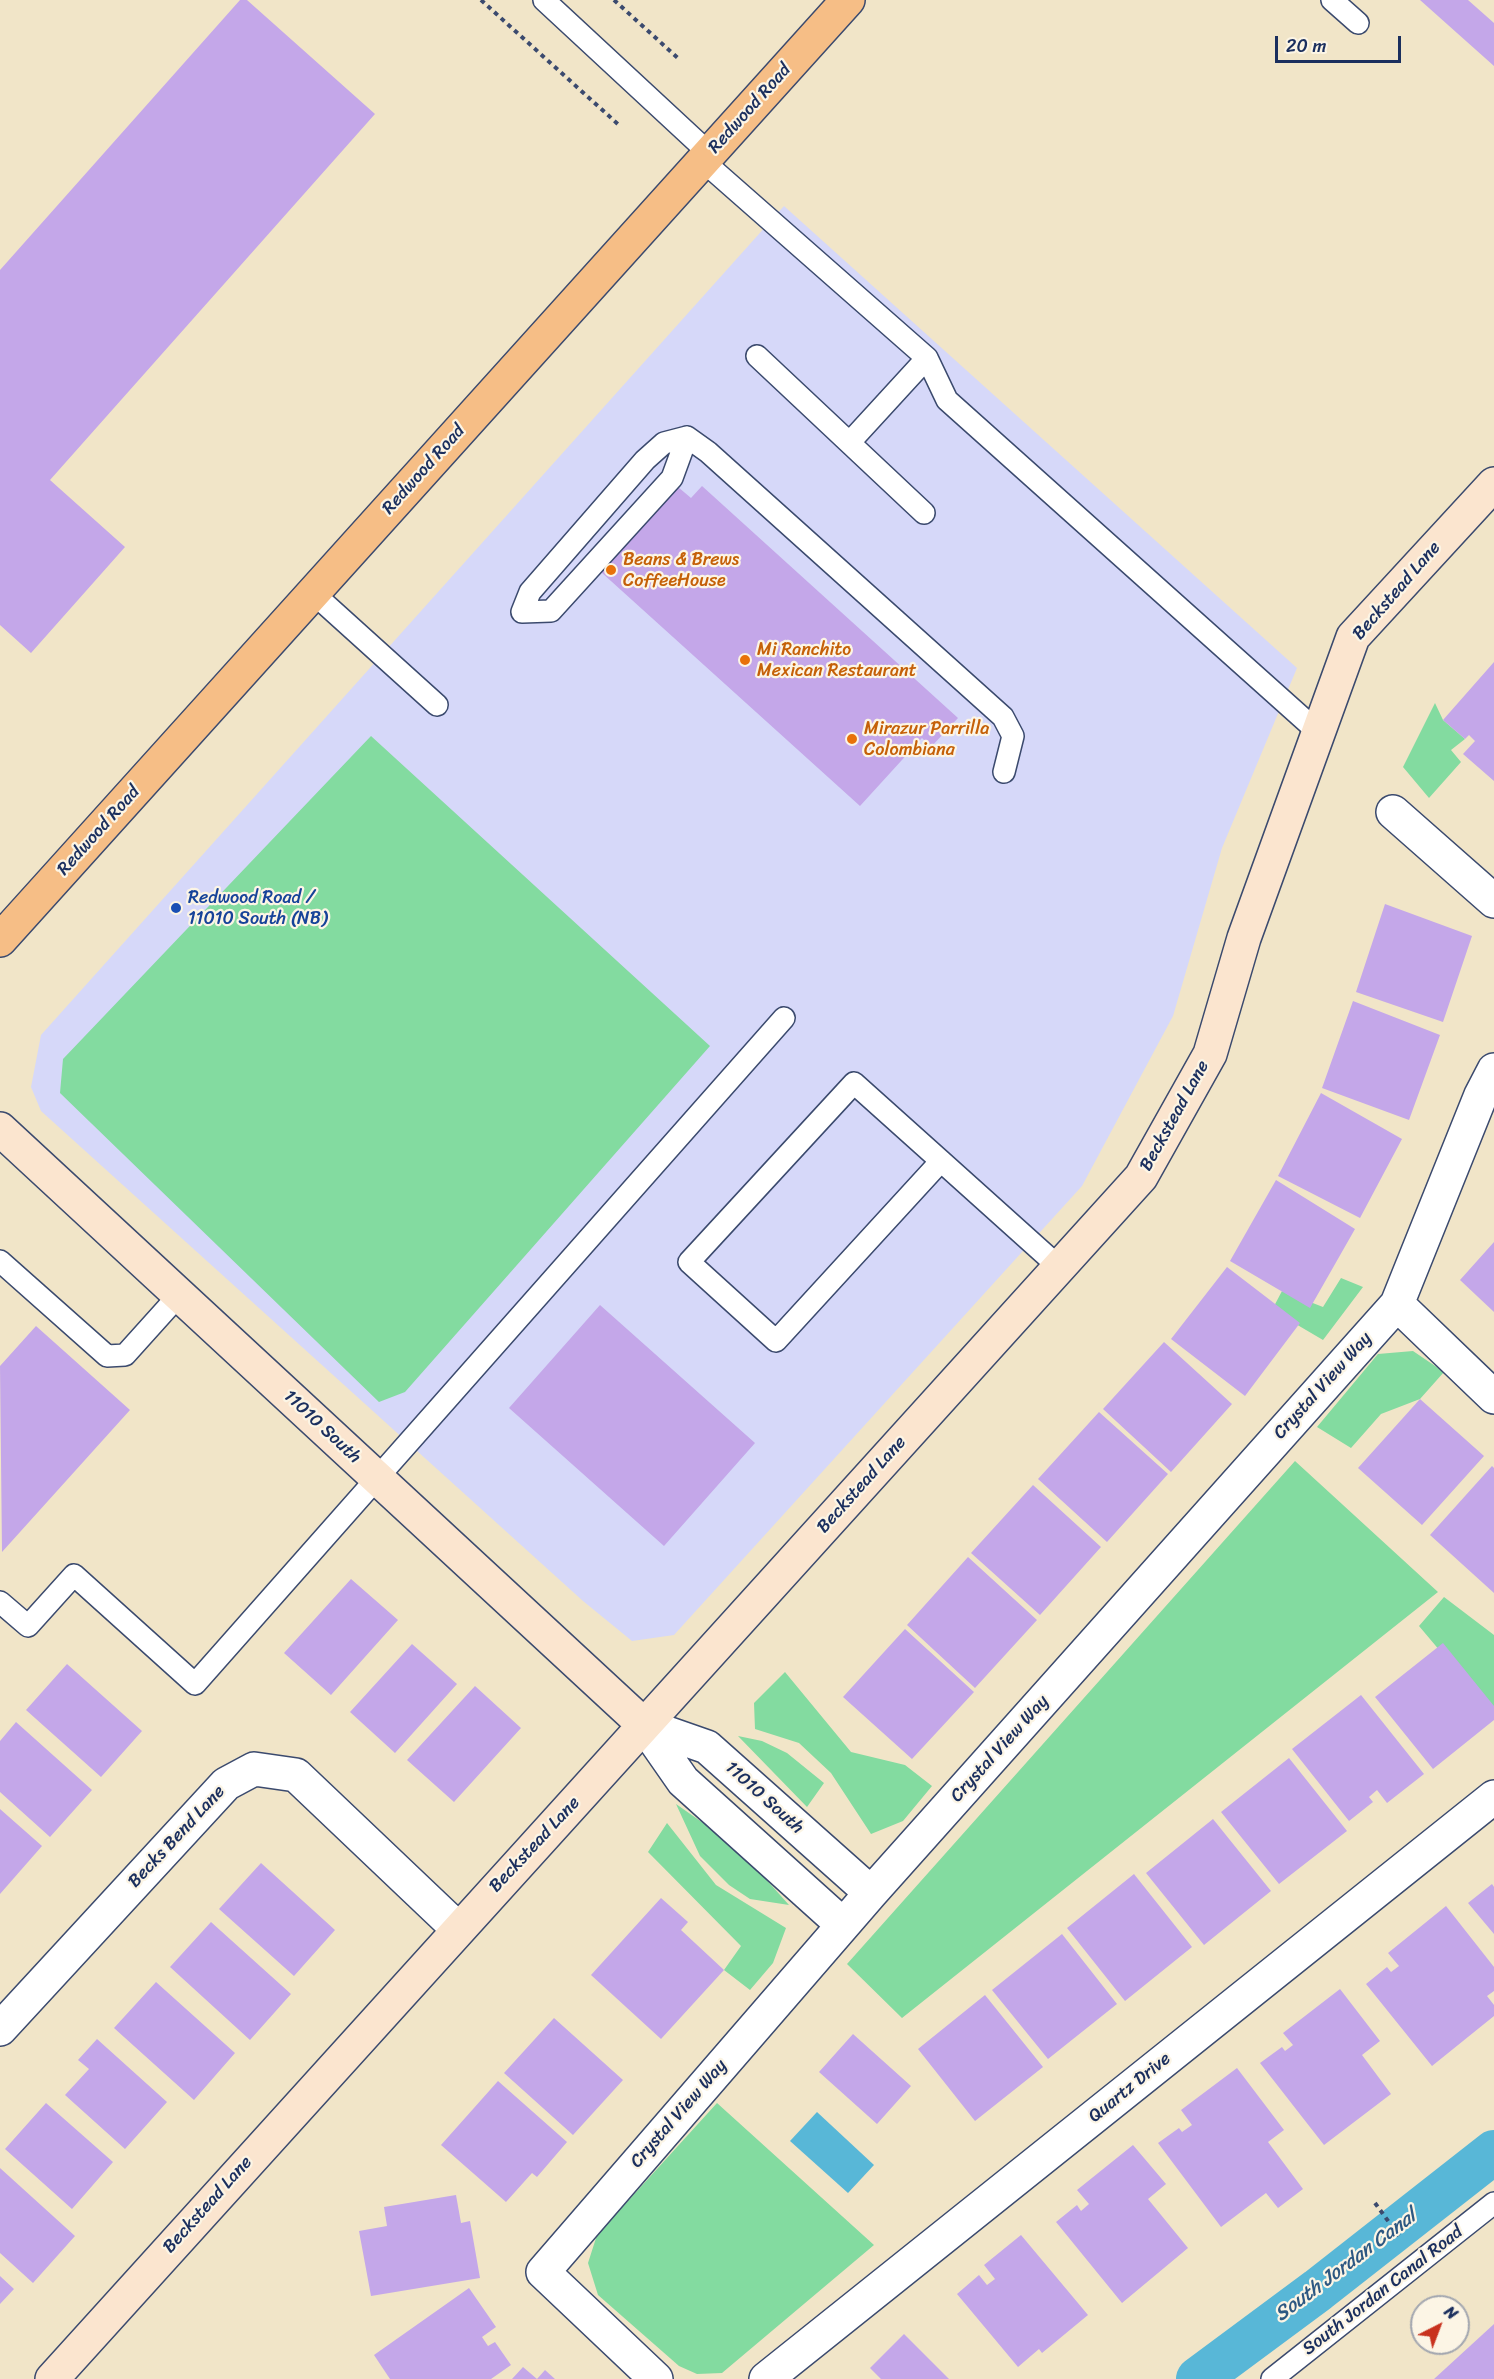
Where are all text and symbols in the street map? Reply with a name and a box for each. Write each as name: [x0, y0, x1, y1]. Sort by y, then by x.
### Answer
scale bar: [1278, 24, 1404, 62]
text: 20 m: [1286, 30, 1326, 62]
street label: Redwood Road: [704, 60, 796, 158]
street label: Redwood Road: [378, 421, 470, 519]
street label: Beckstead Lane: [1348, 537, 1446, 645]
place label: Beans & Brews CoffeeHouse: [623, 549, 739, 592]
marker: Beans & Brews CoffeeHouse: [604, 563, 618, 577]
place label: Mi Ranchito Mexican Restaurant: [757, 639, 917, 682]
marker: Mi Ranchito Mexican Restaurant: [738, 653, 752, 667]
place label: Mirazur Parrilla Colombiana: [864, 718, 989, 760]
marker: Mirazur Parrilla Colombiana: [845, 732, 859, 746]
street label: Redwood Road: [53, 782, 145, 880]
place label: Redwood Road / 11010 South (NB): [188, 887, 327, 930]
marker: Redwood Road / 11010 South (NB): [169, 901, 183, 915]
street label: Beckstead Lane: [1136, 1057, 1214, 1175]
street label: Crystal View Way: [1269, 1328, 1377, 1444]
street label: 11010 South: [279, 1386, 365, 1468]
street label: Beckstead Lane: [813, 1432, 911, 1538]
street label: Crystal View Way: [946, 1691, 1054, 1807]
street label: 11010 South: [720, 1757, 808, 1839]
street label: Becks Bend Lane: [124, 1781, 230, 1893]
street label: Beckstead Lane: [485, 1793, 585, 1897]
street label: Quartz Drive: [1085, 2048, 1175, 2128]
street label: Crystal View Way: [626, 2055, 732, 2173]
street label: Beckstead Lane: [159, 2152, 257, 2258]
water label: South Jordan Canal: [1270, 2205, 1422, 2327]
street label: South Jordan Canal Road: [1299, 2222, 1467, 2360]
north arrow: [1410, 2295, 1470, 2355]
text: N: [1437, 2298, 1465, 2327]

